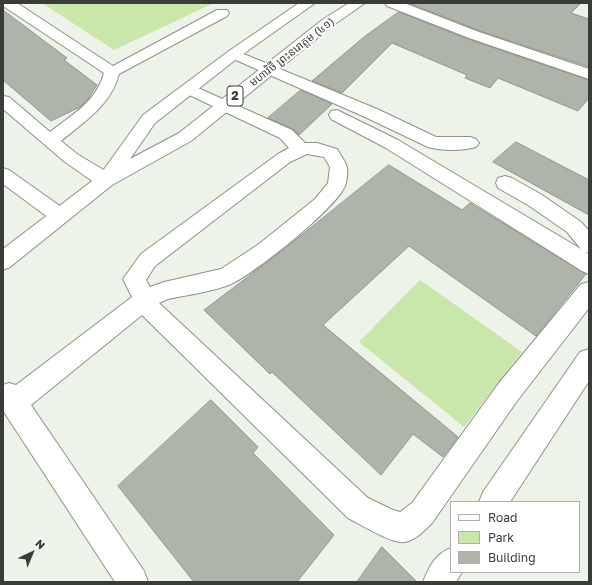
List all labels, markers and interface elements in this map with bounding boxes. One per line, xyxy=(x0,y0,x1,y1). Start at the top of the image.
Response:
street label: មហាវិថី ព្រះនរោត្តម (៤១) xyxy=(247,15,337,89)
road number: 2 xyxy=(227,86,243,106)
legend xyxy=(450,501,580,573)
text: Road xyxy=(488,510,517,525)
text: Park xyxy=(488,530,514,545)
north arrow xyxy=(12,533,52,573)
text: N xyxy=(33,536,48,552)
text: Building xyxy=(488,550,536,565)

